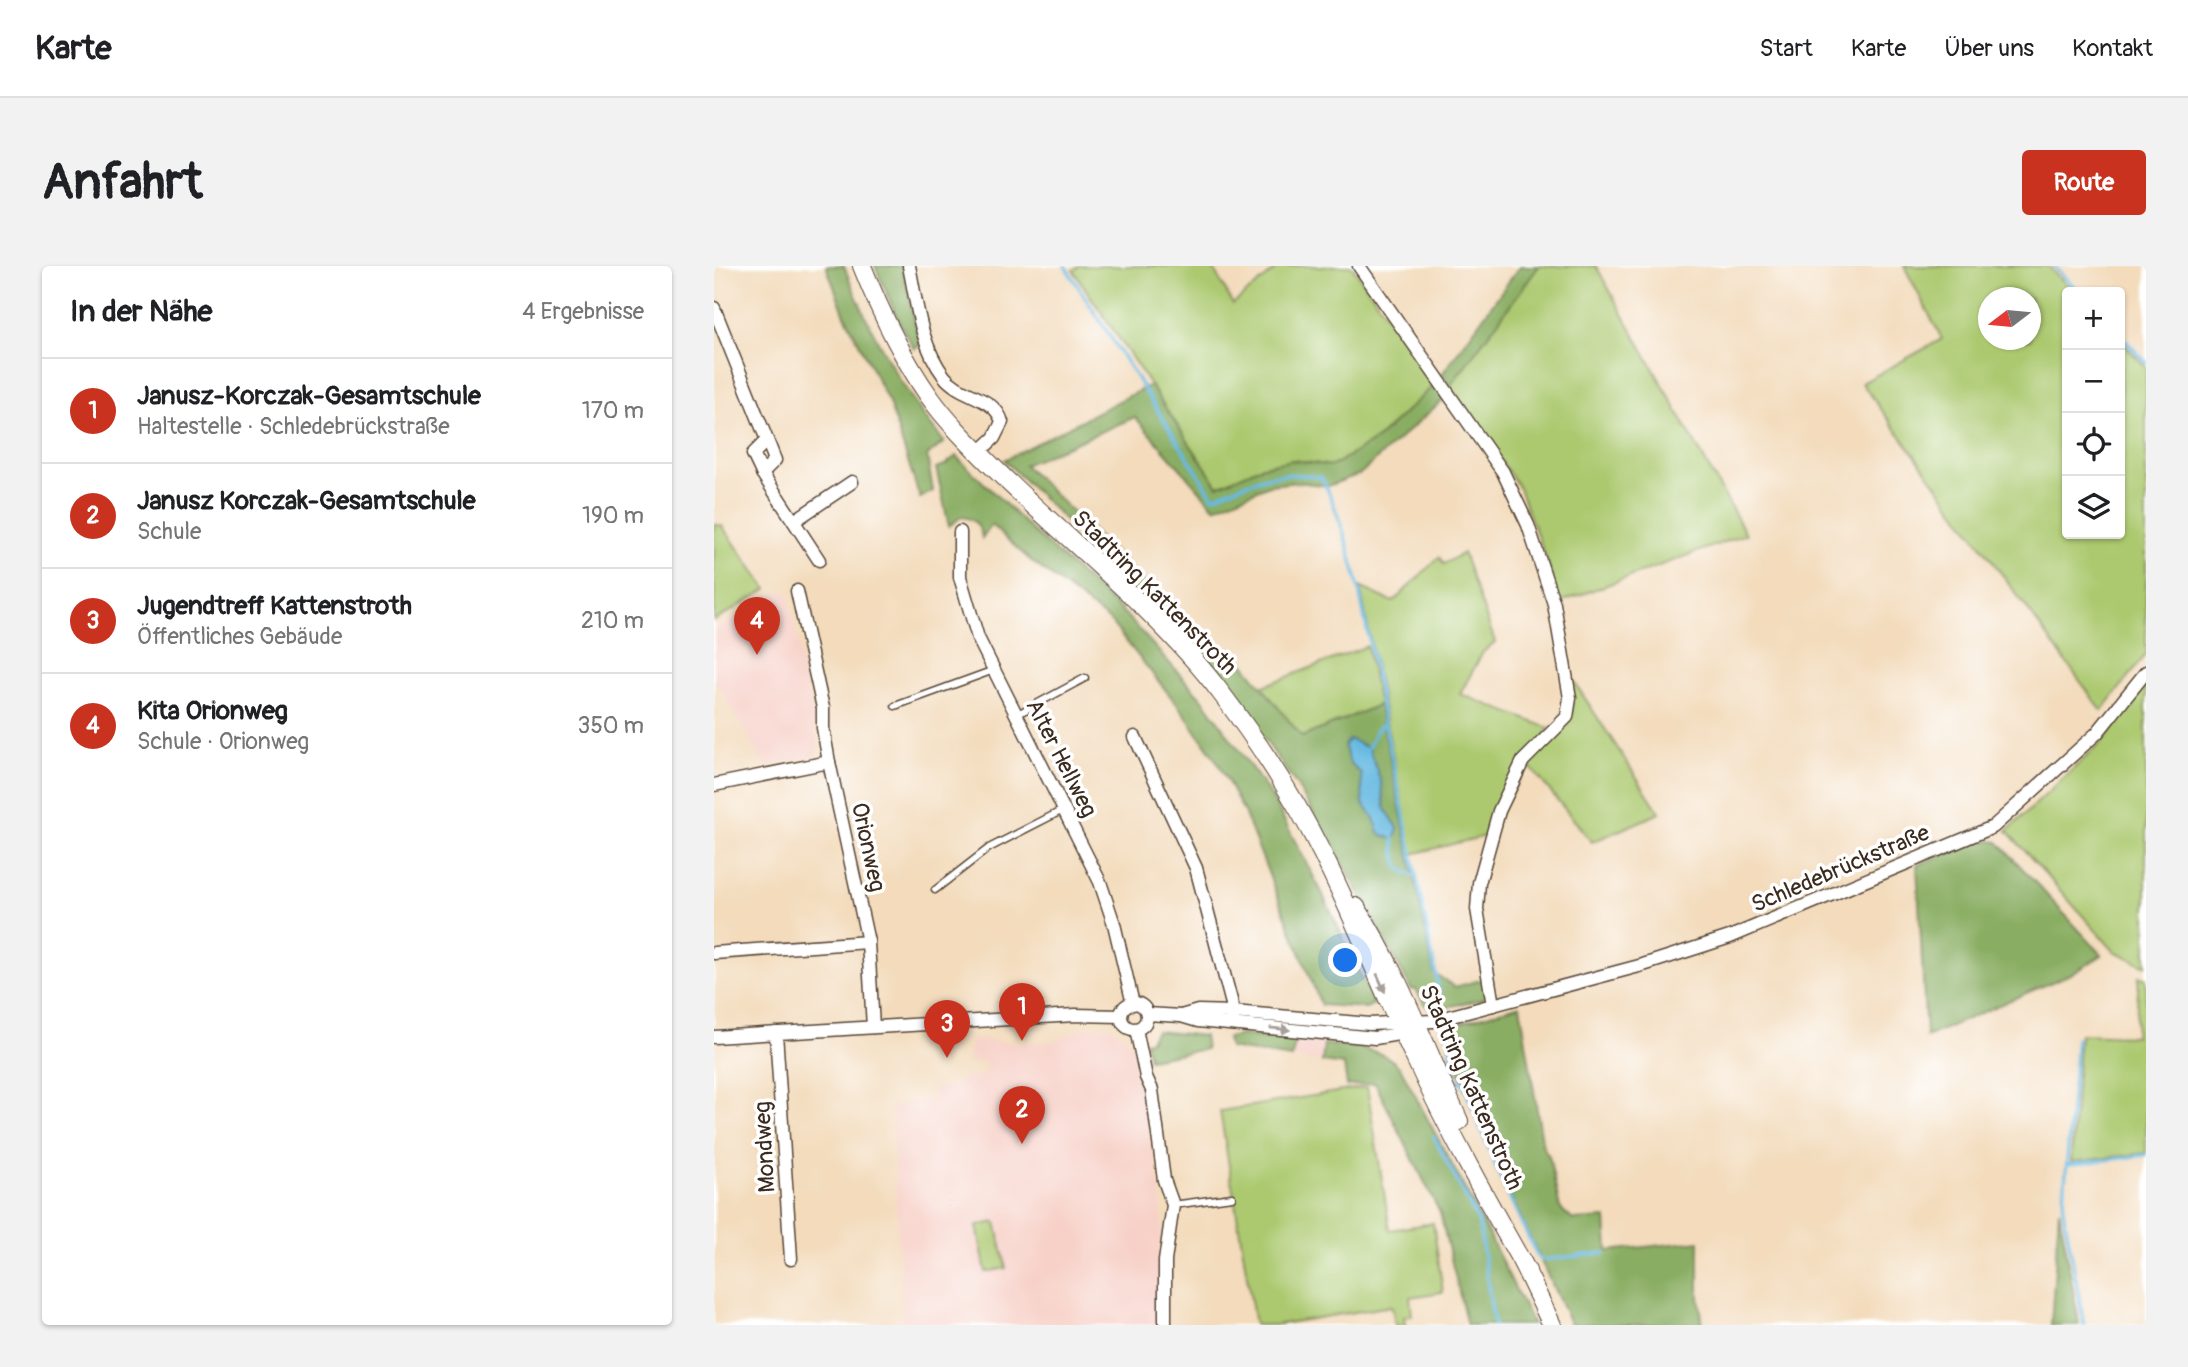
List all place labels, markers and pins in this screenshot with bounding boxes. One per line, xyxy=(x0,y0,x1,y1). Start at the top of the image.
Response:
pin: 4 xyxy=(734,597,780,655)
pin: 1 xyxy=(999,983,1045,1041)
pin: 3 xyxy=(924,1000,970,1058)
pin: 2 xyxy=(999,1086,1045,1144)

